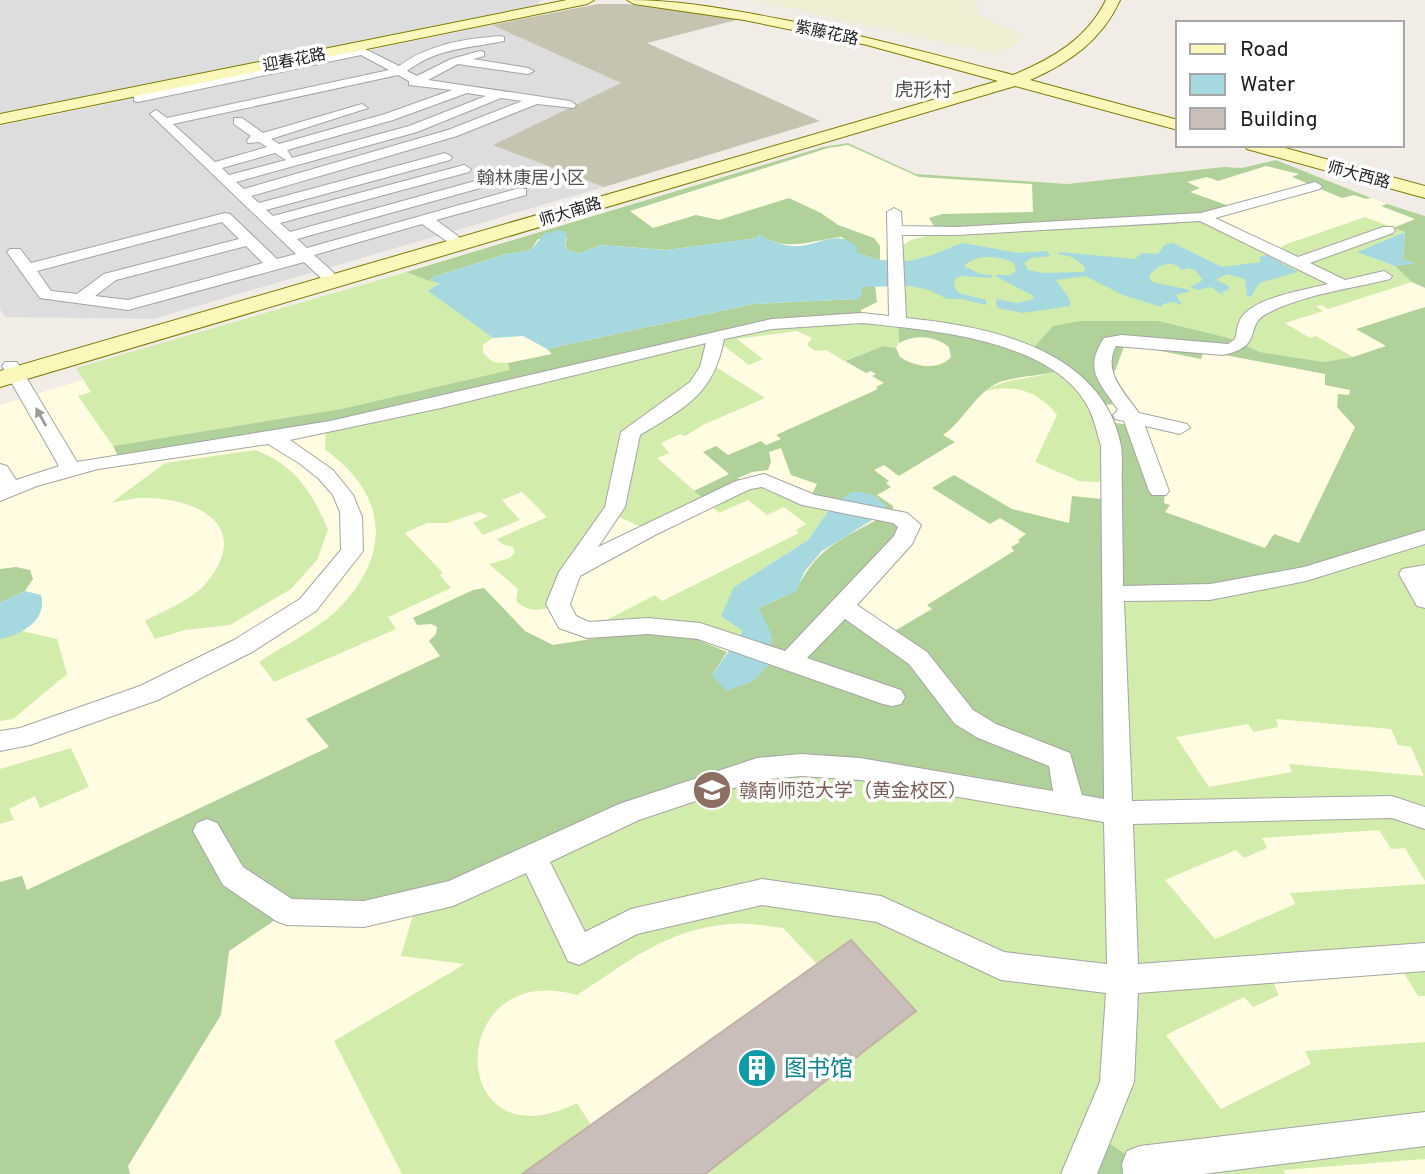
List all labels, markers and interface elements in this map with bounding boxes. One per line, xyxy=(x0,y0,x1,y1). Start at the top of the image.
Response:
street label: 紫藤花路 xyxy=(793,18,860,50)
legend xyxy=(1176,21,1404,147)
text: Road xyxy=(1240,37,1289,64)
street label: 迎春花路 xyxy=(261,45,328,77)
text: Water xyxy=(1240,72,1295,99)
district label: 虎形村 xyxy=(894,79,952,103)
text: Building xyxy=(1240,107,1318,134)
street label: 师大西路 xyxy=(1325,158,1392,194)
district label: 翰林康居小区 xyxy=(477,168,585,191)
street label: 师大南路 xyxy=(537,194,604,232)
one-way arrow xyxy=(35,408,47,427)
school or university icon: 赣南师范大学（黄金校区） xyxy=(691,769,733,811)
place label: 赣南师范大学（黄金校区） xyxy=(739,780,967,804)
building icon: 图书馆 xyxy=(736,1047,778,1089)
place label: 图书馆 xyxy=(784,1056,853,1085)

